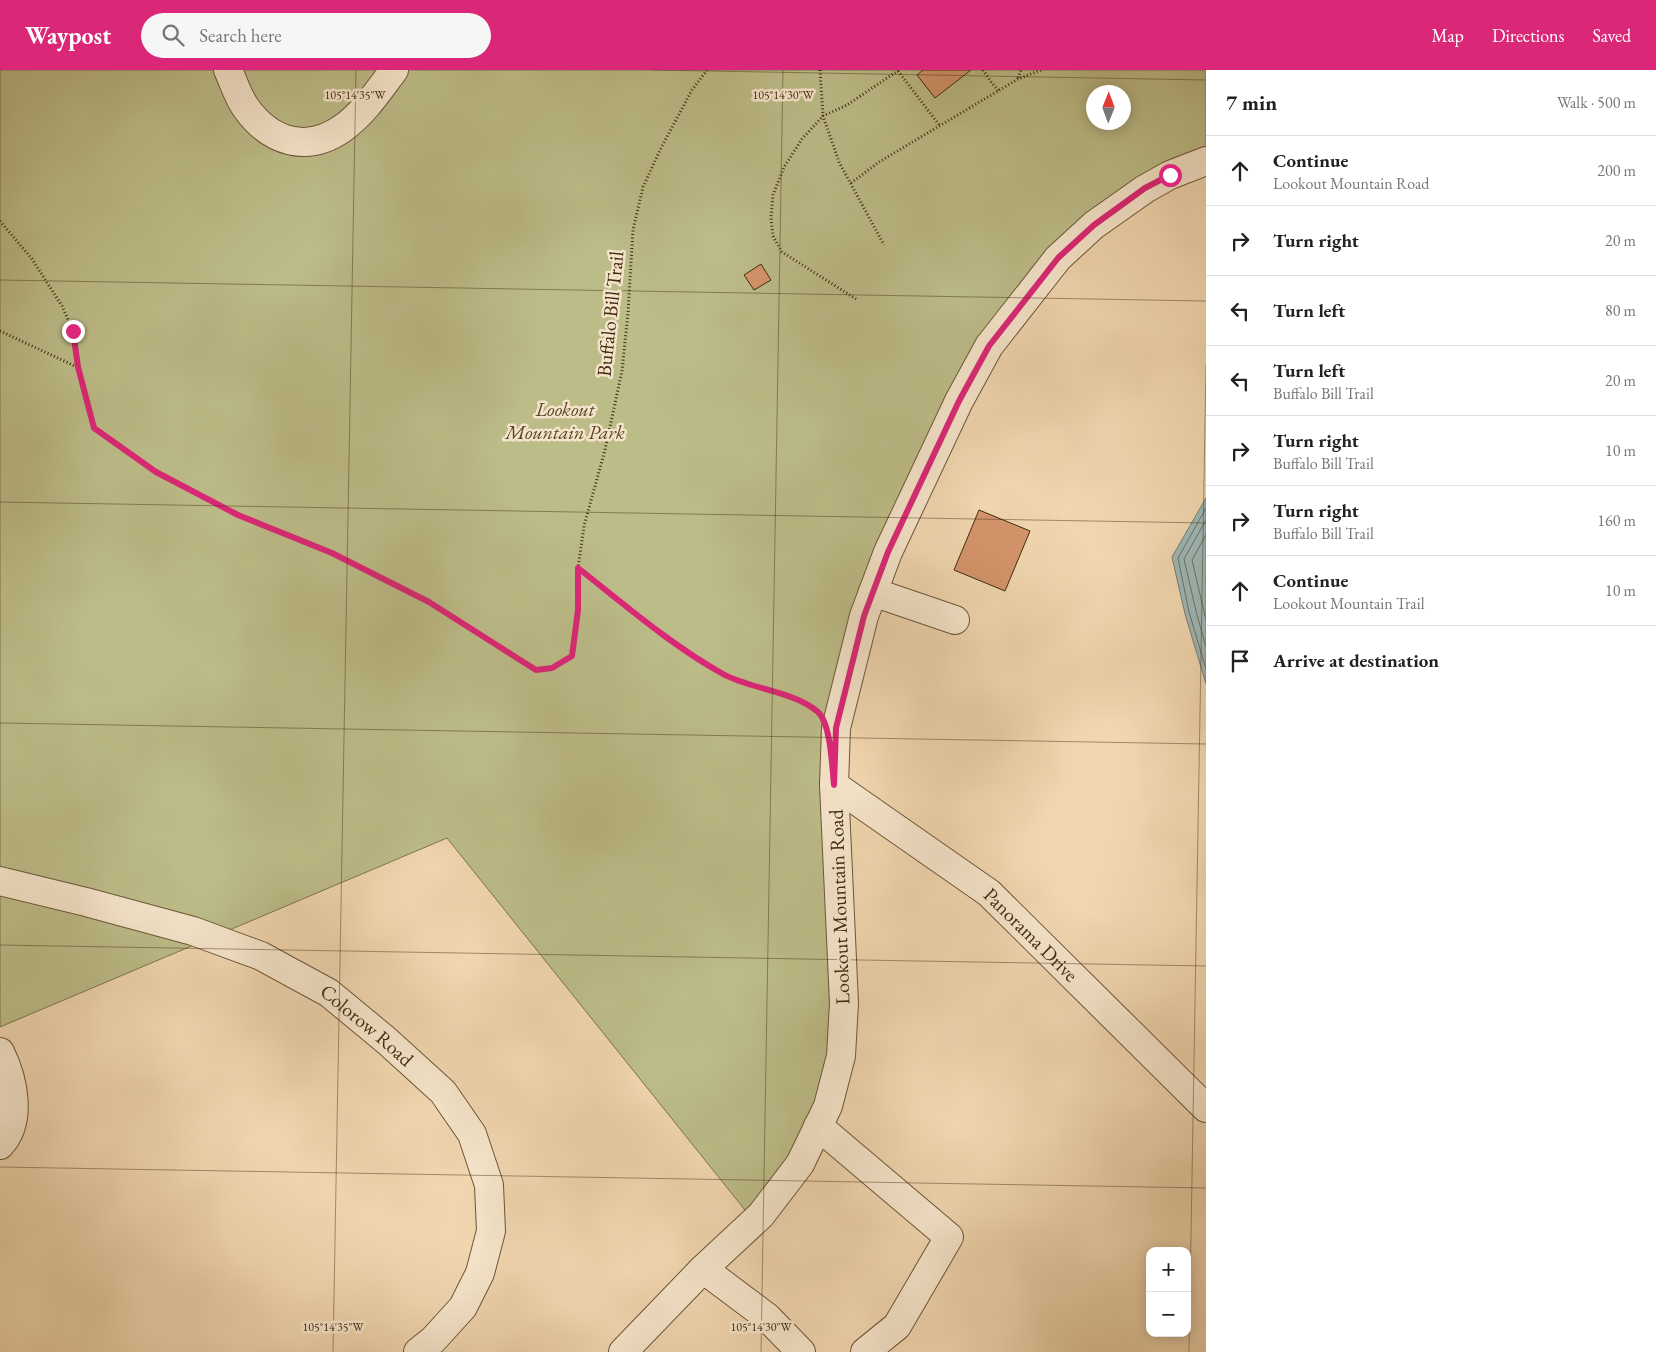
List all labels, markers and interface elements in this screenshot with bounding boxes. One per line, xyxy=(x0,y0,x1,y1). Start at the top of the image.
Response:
search box xyxy=(141,13,491,58)
text: Waypost xyxy=(25,20,111,51)
icon: search xyxy=(159,21,187,49)
text: Search here xyxy=(199,23,282,48)
text: Map xyxy=(1432,24,1464,47)
text: Directions xyxy=(1492,24,1564,47)
text: Saved xyxy=(1592,24,1631,47)
north arrow xyxy=(1086,85,1131,130)
text: 105°14'35"W xyxy=(324,87,387,103)
text: 105°14'30"W xyxy=(752,87,815,103)
text: 7 min xyxy=(1226,89,1277,116)
text: Walk · 500 m xyxy=(1557,92,1636,113)
text: Continue xyxy=(1273,148,1348,173)
icon: ahead xyxy=(1226,157,1254,185)
text: 200 m xyxy=(1597,160,1636,181)
route start xyxy=(1159,164,1182,187)
text: Lookout Mountain Road xyxy=(1273,173,1429,194)
icon: right xyxy=(1226,227,1254,255)
text: Turn right xyxy=(1273,228,1359,253)
text: 20 m xyxy=(1605,230,1636,251)
street label: Buffalo Bill Trail xyxy=(590,250,630,378)
icon: left xyxy=(1226,297,1254,325)
text: Turn left xyxy=(1273,298,1345,323)
text: 80 m xyxy=(1605,300,1636,321)
route end xyxy=(62,320,85,343)
text: Turn left xyxy=(1273,358,1345,383)
icon: left xyxy=(1226,367,1254,395)
text: 20 m xyxy=(1605,370,1636,391)
text: Buffalo Bill Trail xyxy=(1273,383,1374,404)
park label: Lookout Mountain Park xyxy=(504,396,625,445)
text: Turn right xyxy=(1273,428,1359,453)
icon: right xyxy=(1226,437,1254,465)
text: 10 m xyxy=(1605,440,1636,461)
text: Buffalo Bill Trail xyxy=(1273,453,1374,474)
text: Turn right xyxy=(1273,498,1359,523)
icon: right xyxy=(1226,507,1254,535)
text: 160 m xyxy=(1597,510,1636,531)
text: Buffalo Bill Trail xyxy=(1273,523,1374,544)
text: Continue xyxy=(1273,568,1348,593)
icon: ahead xyxy=(1226,577,1254,605)
text: 10 m xyxy=(1605,580,1636,601)
text: Lookout Mountain Trail xyxy=(1273,593,1425,614)
icon: arrive xyxy=(1226,647,1254,675)
text: Arrive at destination xyxy=(1273,648,1439,673)
street label: Lookout Mountain Road xyxy=(823,808,855,1005)
street label: Panorama Drive xyxy=(978,882,1084,987)
street label: Colorow Road xyxy=(316,978,420,1073)
map controls xyxy=(1146,1247,1191,1337)
button: + xyxy=(1146,1247,1191,1292)
button: − xyxy=(1146,1292,1191,1337)
text: 105°14'35"W xyxy=(302,1319,365,1335)
text: 105°14'30"W xyxy=(730,1319,793,1335)

